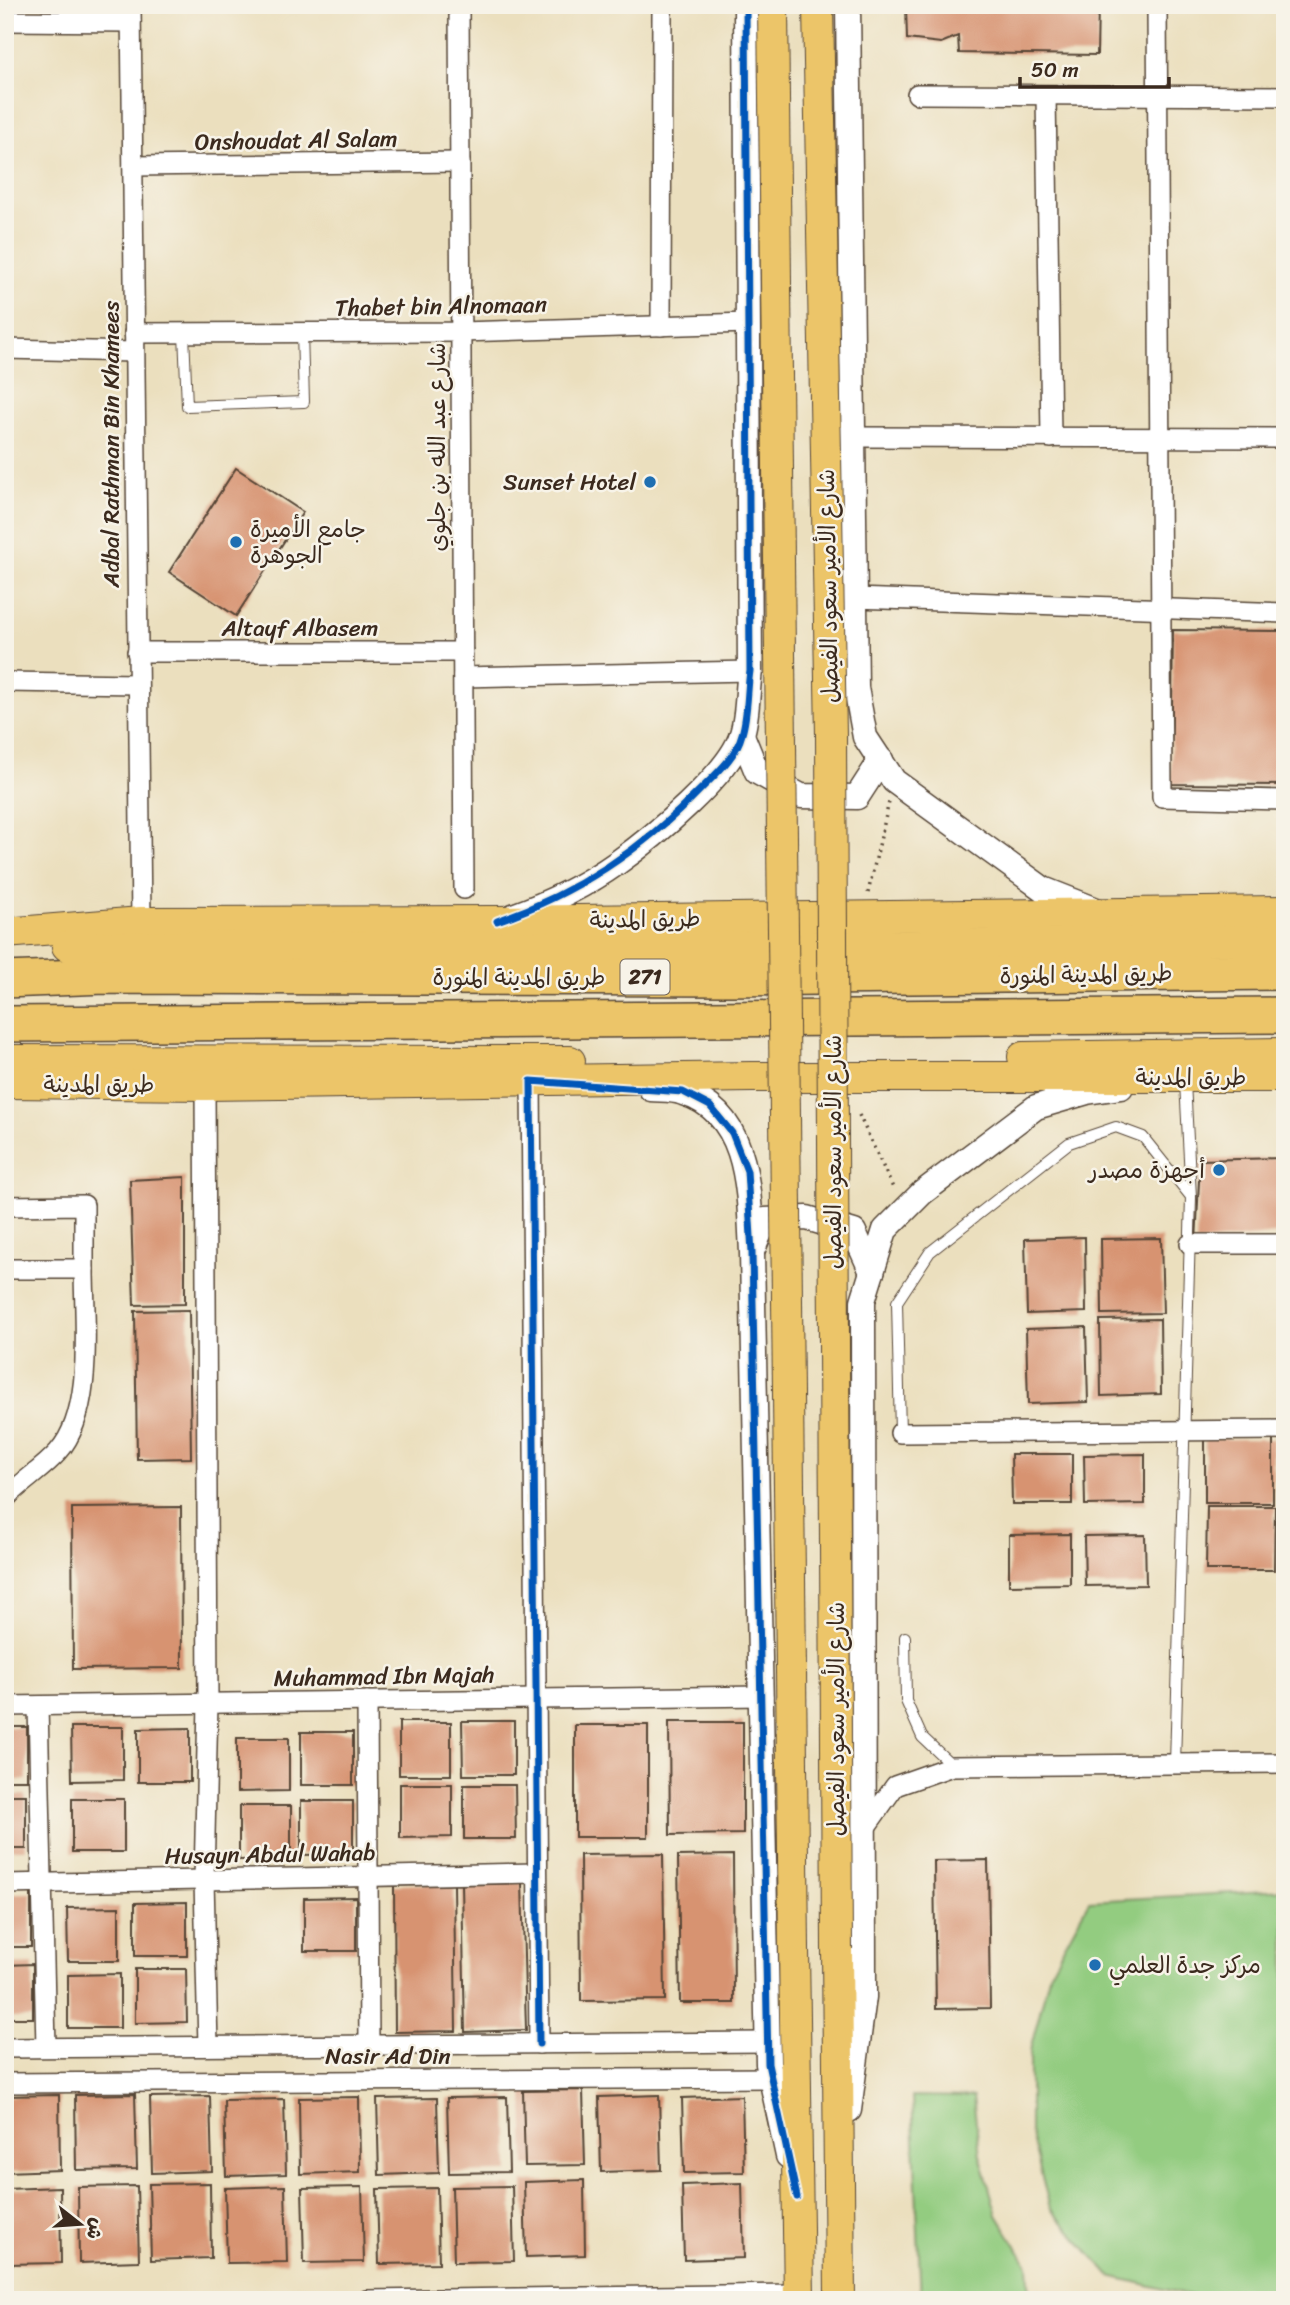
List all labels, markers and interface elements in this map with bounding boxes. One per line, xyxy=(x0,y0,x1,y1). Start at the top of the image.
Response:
scale bar xyxy=(1020,46,1169,90)
text: 50 m xyxy=(1031,51,1079,89)
street label: Onshoudat Al Salam xyxy=(194,118,398,163)
street label: Thabet bin Alnomaan xyxy=(335,284,548,329)
street label: Adbal Rathman Bin Khamees xyxy=(91,300,132,588)
street label: شارع عبد الله بن جلوي xyxy=(417,343,458,551)
place label: Sunset Hotel xyxy=(503,462,636,503)
street label: شارع الأمير سعود الفيصل xyxy=(806,468,851,704)
marker: Sunset Hotel xyxy=(642,474,658,490)
place label: جامع الأميرة الجوهرة xyxy=(250,509,366,576)
marker: جامع الأميرة الجوهرة xyxy=(228,534,244,550)
street label: Altayf Albasem xyxy=(221,608,378,649)
street label: طريق المدينة xyxy=(589,898,701,941)
street label: طريق المدينة المنورة xyxy=(999,952,1173,997)
street label: طريق المدينة المنورة xyxy=(433,957,605,998)
road number: 271 xyxy=(620,960,670,995)
street label: شارع الأمير سعود الفيصل xyxy=(813,1035,854,1269)
street label: طريق المدينة xyxy=(1136,1057,1246,1098)
street label: طريق المدينة xyxy=(44,1064,154,1105)
place label: أجهزة مصدر xyxy=(1087,1150,1205,1191)
marker: أجهزة مصدر xyxy=(1211,1162,1227,1178)
street label: شارع الأمير سعود الفيصل xyxy=(816,1602,857,1836)
street label: Muhammad Ibn Majah xyxy=(273,1654,495,1699)
street label: Husayn Abdul Wahab xyxy=(164,1832,376,1877)
place label: مركز جدة العلمي xyxy=(1109,1945,1261,1986)
marker: مركز جدة العلمي xyxy=(1087,1957,1103,1973)
street label: Nasir Ad Din xyxy=(325,2036,451,2077)
north arrow xyxy=(46,2190,116,2260)
text: ش xyxy=(77,2214,115,2244)

